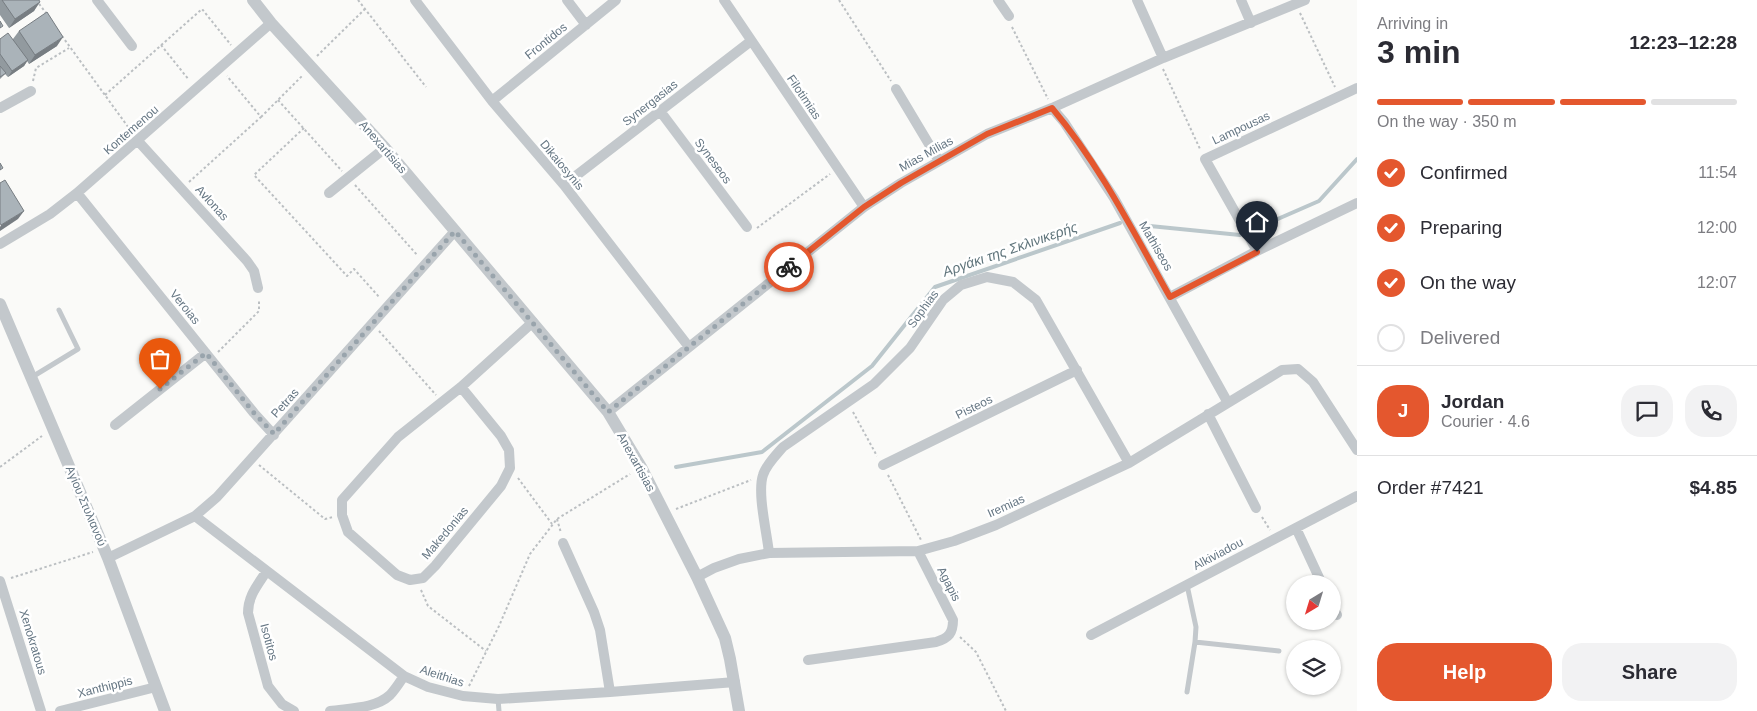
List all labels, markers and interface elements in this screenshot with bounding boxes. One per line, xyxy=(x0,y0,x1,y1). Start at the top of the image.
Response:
text: Arriving in xyxy=(1377,15,1448,32)
street label: Frontidos xyxy=(522,20,570,62)
text: 12:23–12:28 xyxy=(1629,32,1737,53)
text: 3 min xyxy=(1377,34,1461,70)
street label: Filotimias xyxy=(784,72,824,122)
street label: Synergasias xyxy=(620,77,680,129)
street label: Kontemenou xyxy=(101,102,161,158)
street label: Lampousas xyxy=(1210,109,1272,147)
text: On the way · 350 m xyxy=(1377,113,1517,130)
street label: Anexartisias xyxy=(356,118,410,176)
street label: Mias Milias xyxy=(897,133,955,175)
street label: Syneseos xyxy=(692,136,734,186)
street label: Dikaiosynis xyxy=(537,137,587,193)
icon: check xyxy=(1377,159,1405,187)
text: Confirmed xyxy=(1420,162,1508,183)
text: 11:54 xyxy=(1698,164,1737,181)
street label: Avlonas xyxy=(193,183,231,223)
pin xyxy=(1236,201,1278,252)
icon: home xyxy=(1243,208,1271,236)
icon: check xyxy=(1377,214,1405,242)
text: Preparing xyxy=(1420,217,1502,238)
water label: Αργάκι της Σκλινικερής xyxy=(940,218,1080,280)
street label: Mathiseos xyxy=(1136,219,1176,273)
text: 12:00 xyxy=(1697,219,1737,236)
courier xyxy=(764,242,814,292)
icon: bike xyxy=(775,253,803,281)
icon: check xyxy=(1377,269,1405,297)
text: On the way xyxy=(1420,272,1516,293)
text: 12:07 xyxy=(1697,274,1737,291)
street label: Veroias xyxy=(167,287,203,327)
street label: Sophias xyxy=(905,287,941,331)
text: Delivered xyxy=(1420,327,1500,348)
pin xyxy=(139,338,181,389)
icon: bag xyxy=(146,345,174,373)
street label: Petras xyxy=(268,385,302,421)
button: chat xyxy=(1621,385,1673,437)
button: phone xyxy=(1685,385,1737,437)
text: Jordan xyxy=(1441,391,1504,412)
street label: Pisteos xyxy=(953,392,995,422)
text: J xyxy=(1398,400,1408,421)
text: Courier · 4.6 xyxy=(1441,413,1530,430)
street label: Anexartisias xyxy=(614,430,658,494)
street label: Αγίου Στυλιανού xyxy=(63,464,109,548)
text: Order #7421 xyxy=(1377,477,1484,498)
text: $4.85 xyxy=(1689,477,1737,498)
street label: Iremias xyxy=(985,492,1027,520)
street label: Makedonias xyxy=(419,504,471,562)
street label: Alkiviadou xyxy=(1191,535,1245,573)
street label: Agapis xyxy=(934,564,964,604)
north arrow xyxy=(1286,575,1341,630)
map controls xyxy=(1286,575,1341,695)
street label: Xenokratous xyxy=(16,608,50,676)
street label: Isotitos xyxy=(257,622,281,662)
button: layers xyxy=(1286,640,1341,695)
button: Help xyxy=(1377,643,1552,701)
button: Share xyxy=(1562,643,1737,701)
street label: Aleithias xyxy=(418,662,466,690)
street label: Xanthippis xyxy=(76,673,134,701)

